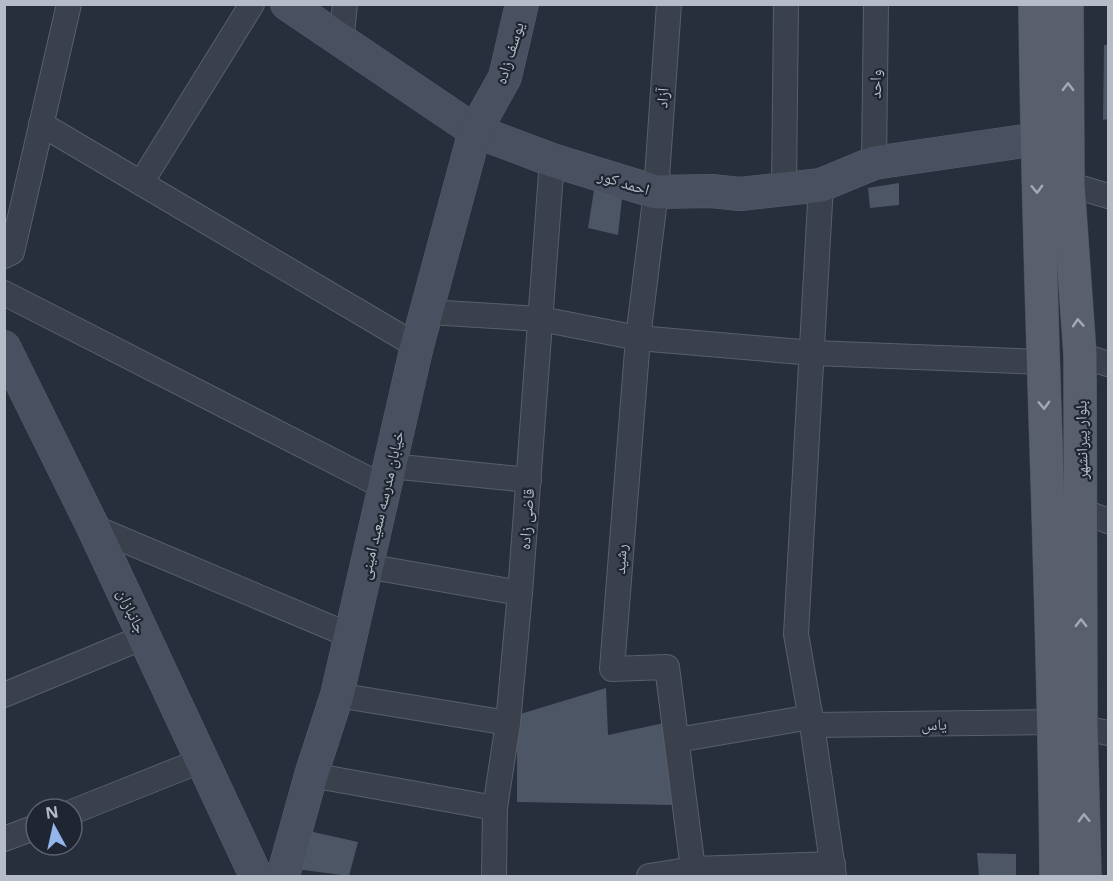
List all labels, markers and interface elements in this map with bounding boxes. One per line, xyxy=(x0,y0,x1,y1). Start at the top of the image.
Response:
street label: یوسف زاده xyxy=(489,19,529,87)
street label: واحد xyxy=(864,69,886,99)
one-way arrow xyxy=(1062,82,1074,91)
street label: آزاد xyxy=(650,86,674,109)
street label: احمد کور xyxy=(595,163,652,200)
one-way arrow xyxy=(1031,184,1044,193)
one-way arrow xyxy=(1072,319,1085,328)
one-way arrow xyxy=(1038,400,1050,409)
street label: بلوار پیرانشهر xyxy=(1069,400,1093,481)
street label: خیابان مدرسه سعید امینی xyxy=(353,428,409,582)
street label: قاضی زاده xyxy=(513,487,539,551)
street label: رشید xyxy=(608,543,632,575)
street label: جانبازان xyxy=(112,585,152,637)
one-way arrow xyxy=(1075,619,1088,628)
street label: یاس xyxy=(921,713,947,735)
north arrow xyxy=(24,797,84,857)
text: N xyxy=(44,800,60,824)
one-way arrow xyxy=(1077,814,1090,823)

